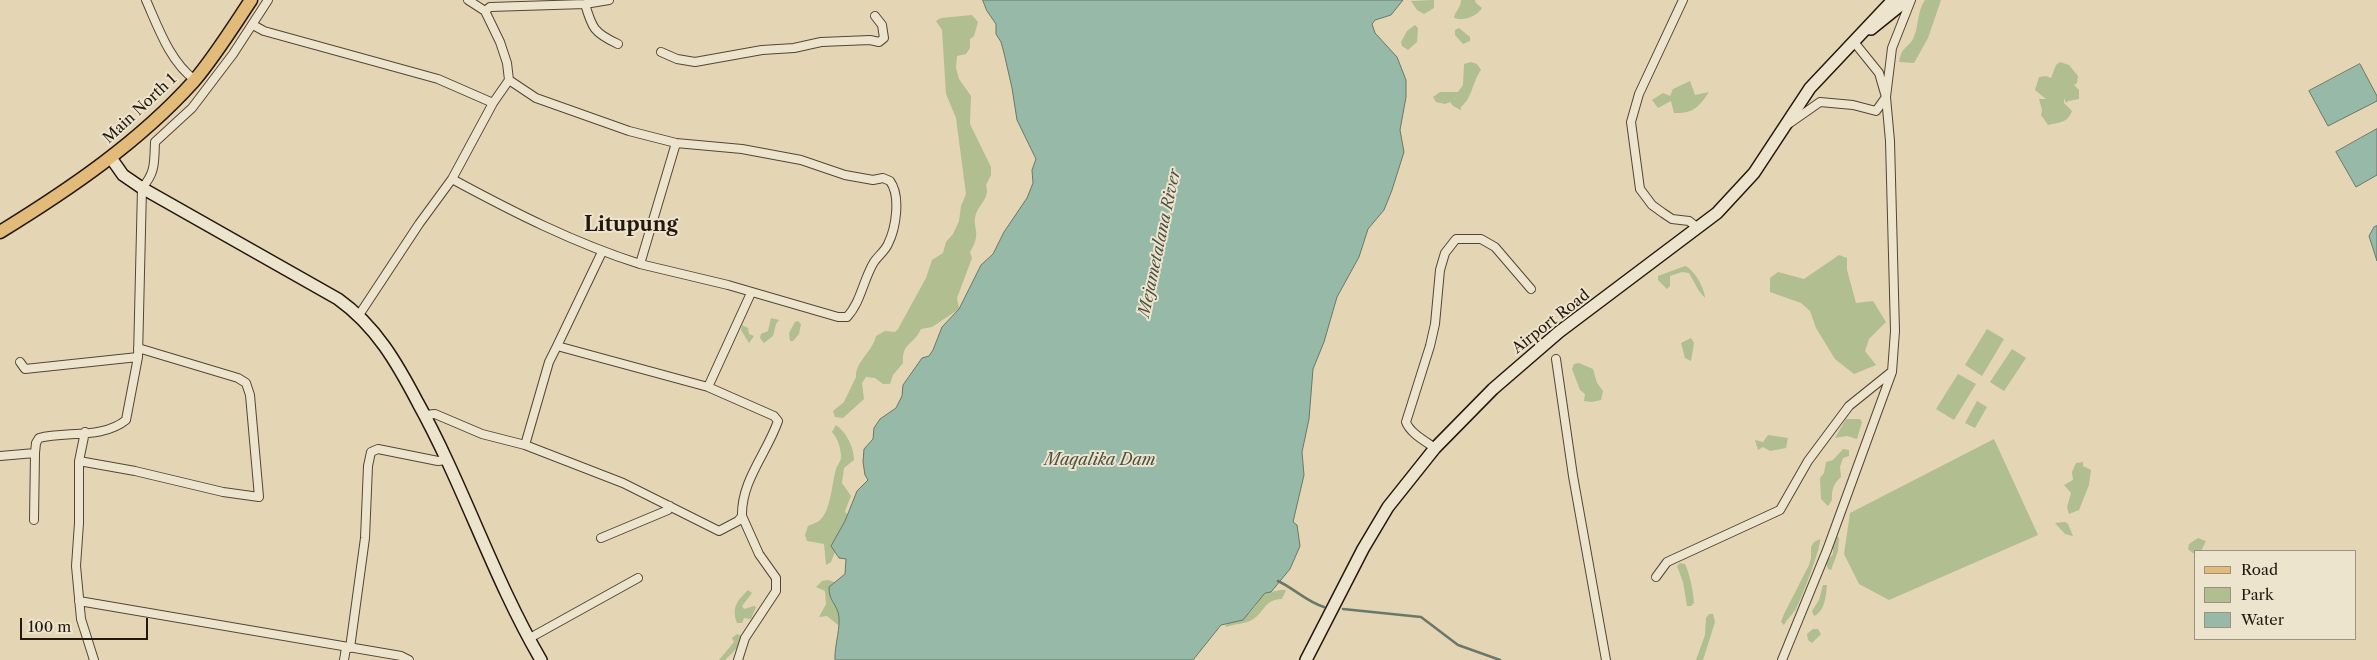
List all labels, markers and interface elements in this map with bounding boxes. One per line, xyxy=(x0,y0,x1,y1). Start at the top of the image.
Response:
street label: Main North 1 xyxy=(100,71,180,147)
water label: Mejametalana River xyxy=(1135,167,1185,319)
district label: Litupung xyxy=(584,213,678,237)
street label: Airport Road xyxy=(1509,286,1593,358)
water label: Maqalika Dam xyxy=(1045,450,1155,470)
legend xyxy=(2194,550,2357,640)
text: Road xyxy=(2241,560,2278,579)
text: Park xyxy=(2241,585,2274,604)
scale bar xyxy=(22,608,150,640)
text: Water xyxy=(2241,610,2284,629)
text: 100 m xyxy=(28,617,71,636)

